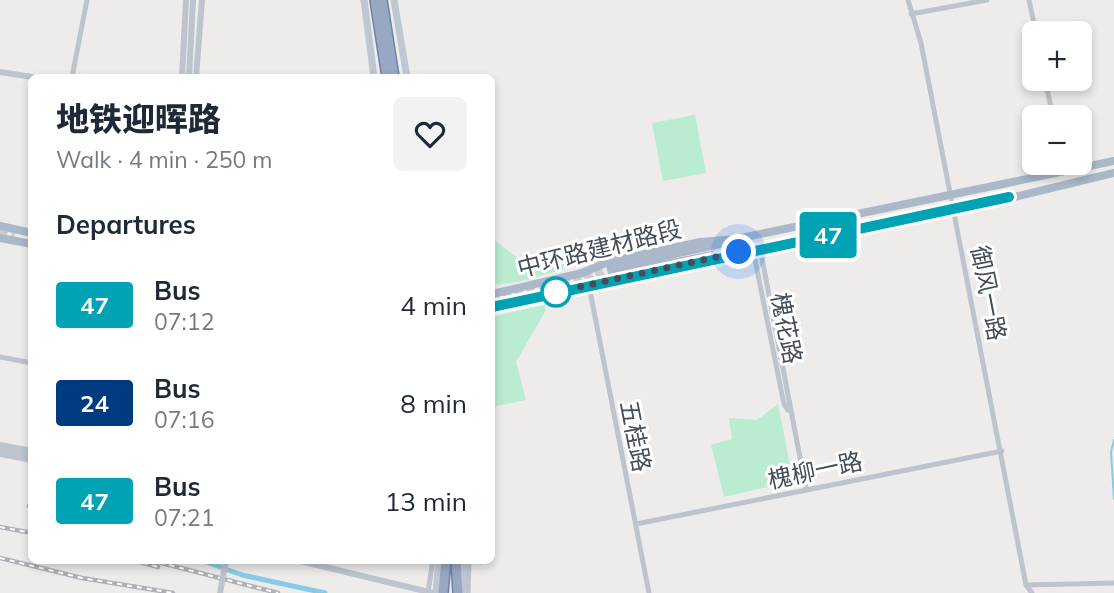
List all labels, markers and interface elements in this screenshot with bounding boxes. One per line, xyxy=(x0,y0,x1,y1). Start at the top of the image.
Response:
map controls xyxy=(1022,21,1092,175)
button: + xyxy=(1022,21,1092,91)
button: heart xyxy=(393,97,467,171)
text: 地铁迎晖路 xyxy=(56,98,221,139)
button: − xyxy=(1022,105,1092,175)
text: Walk · 4 min · 250 m xyxy=(56,145,273,174)
text: Departures xyxy=(56,208,196,241)
line badge: 47 xyxy=(796,212,860,258)
street label: 中环路建材路段 xyxy=(514,213,684,283)
text: 47 xyxy=(814,220,842,250)
your location xyxy=(721,234,756,269)
street label: 御风一路 xyxy=(965,243,1013,343)
text: Bus xyxy=(154,274,200,307)
unlabelled marker xyxy=(541,277,571,307)
text: 4 min xyxy=(400,289,467,322)
text: 47 xyxy=(80,290,109,320)
street label: 槐花路 xyxy=(765,290,809,366)
text: 07:12 xyxy=(154,307,214,336)
text: Bus xyxy=(154,372,200,405)
text: 8 min xyxy=(400,387,467,420)
text: 24 xyxy=(80,388,109,418)
street label: 五桂路 xyxy=(614,398,658,474)
text: 07:16 xyxy=(154,405,214,434)
street label: 槐柳一路 xyxy=(765,445,865,495)
text: Bus xyxy=(154,470,200,503)
text: 13 min xyxy=(385,485,467,518)
text: 47 xyxy=(80,486,109,516)
text: 07:21 xyxy=(154,503,214,532)

